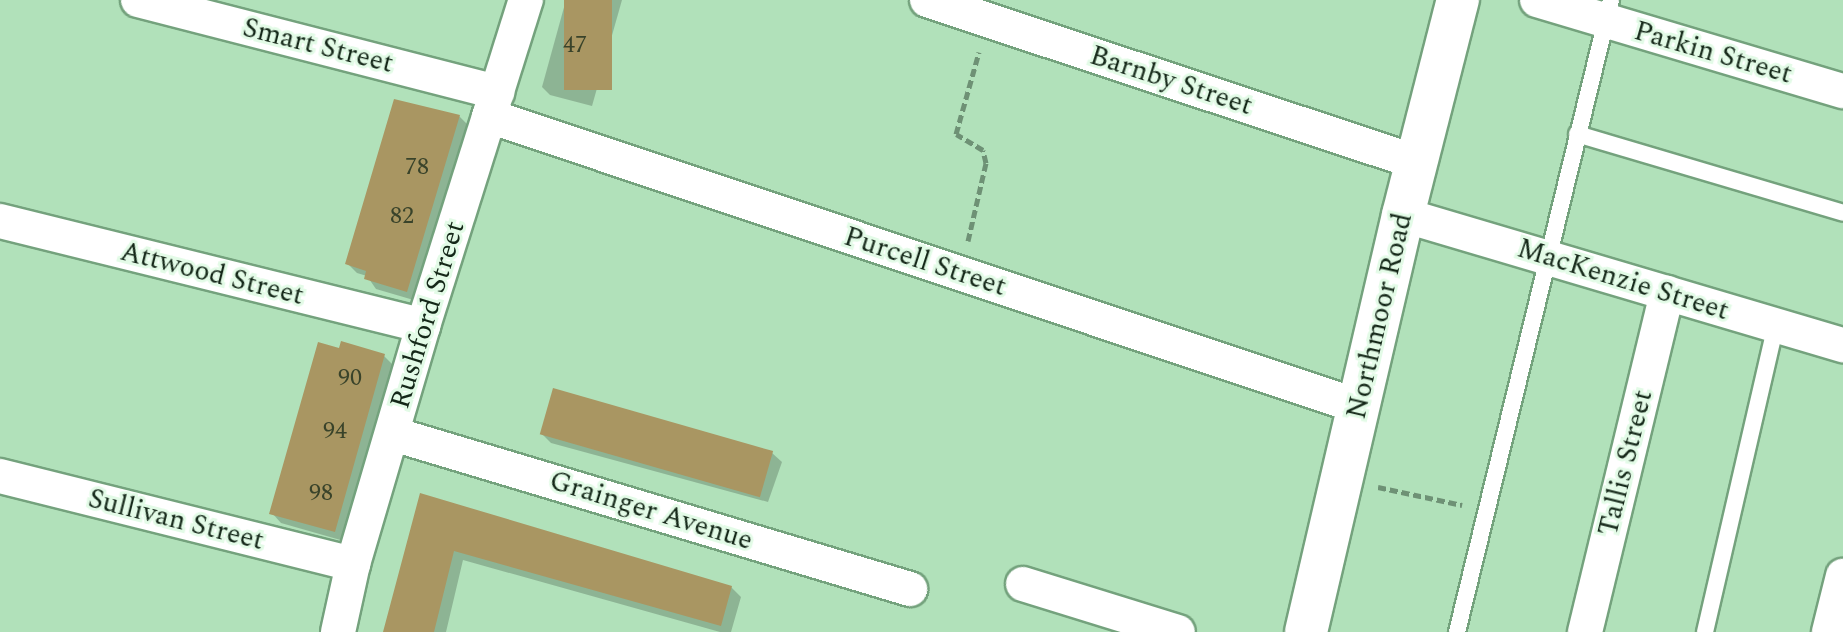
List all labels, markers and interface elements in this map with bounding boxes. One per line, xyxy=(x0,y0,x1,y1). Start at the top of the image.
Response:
street label: Smart Street xyxy=(239,11,397,81)
street label: Parkin Street xyxy=(1630,14,1796,92)
house number: 47 xyxy=(563,32,587,60)
street label: Barnby Street xyxy=(1086,39,1256,123)
house number: 78 xyxy=(405,154,429,182)
house number: 82 xyxy=(390,203,414,231)
street label: Northmoor Road xyxy=(1340,210,1420,422)
street label: Rushford Street xyxy=(384,217,472,413)
street label: Purcell Street xyxy=(840,220,1010,304)
street label: MacKenzie Street xyxy=(1513,232,1733,328)
street label: Attwood Street xyxy=(117,235,307,313)
house number: 90 xyxy=(338,365,362,393)
street label: Tallis Street xyxy=(1592,387,1660,539)
house number: 94 xyxy=(323,418,347,446)
street label: Grainger Avenue xyxy=(545,464,757,558)
house number: 98 xyxy=(309,480,333,508)
street label: Sullivan Street xyxy=(85,482,267,558)

